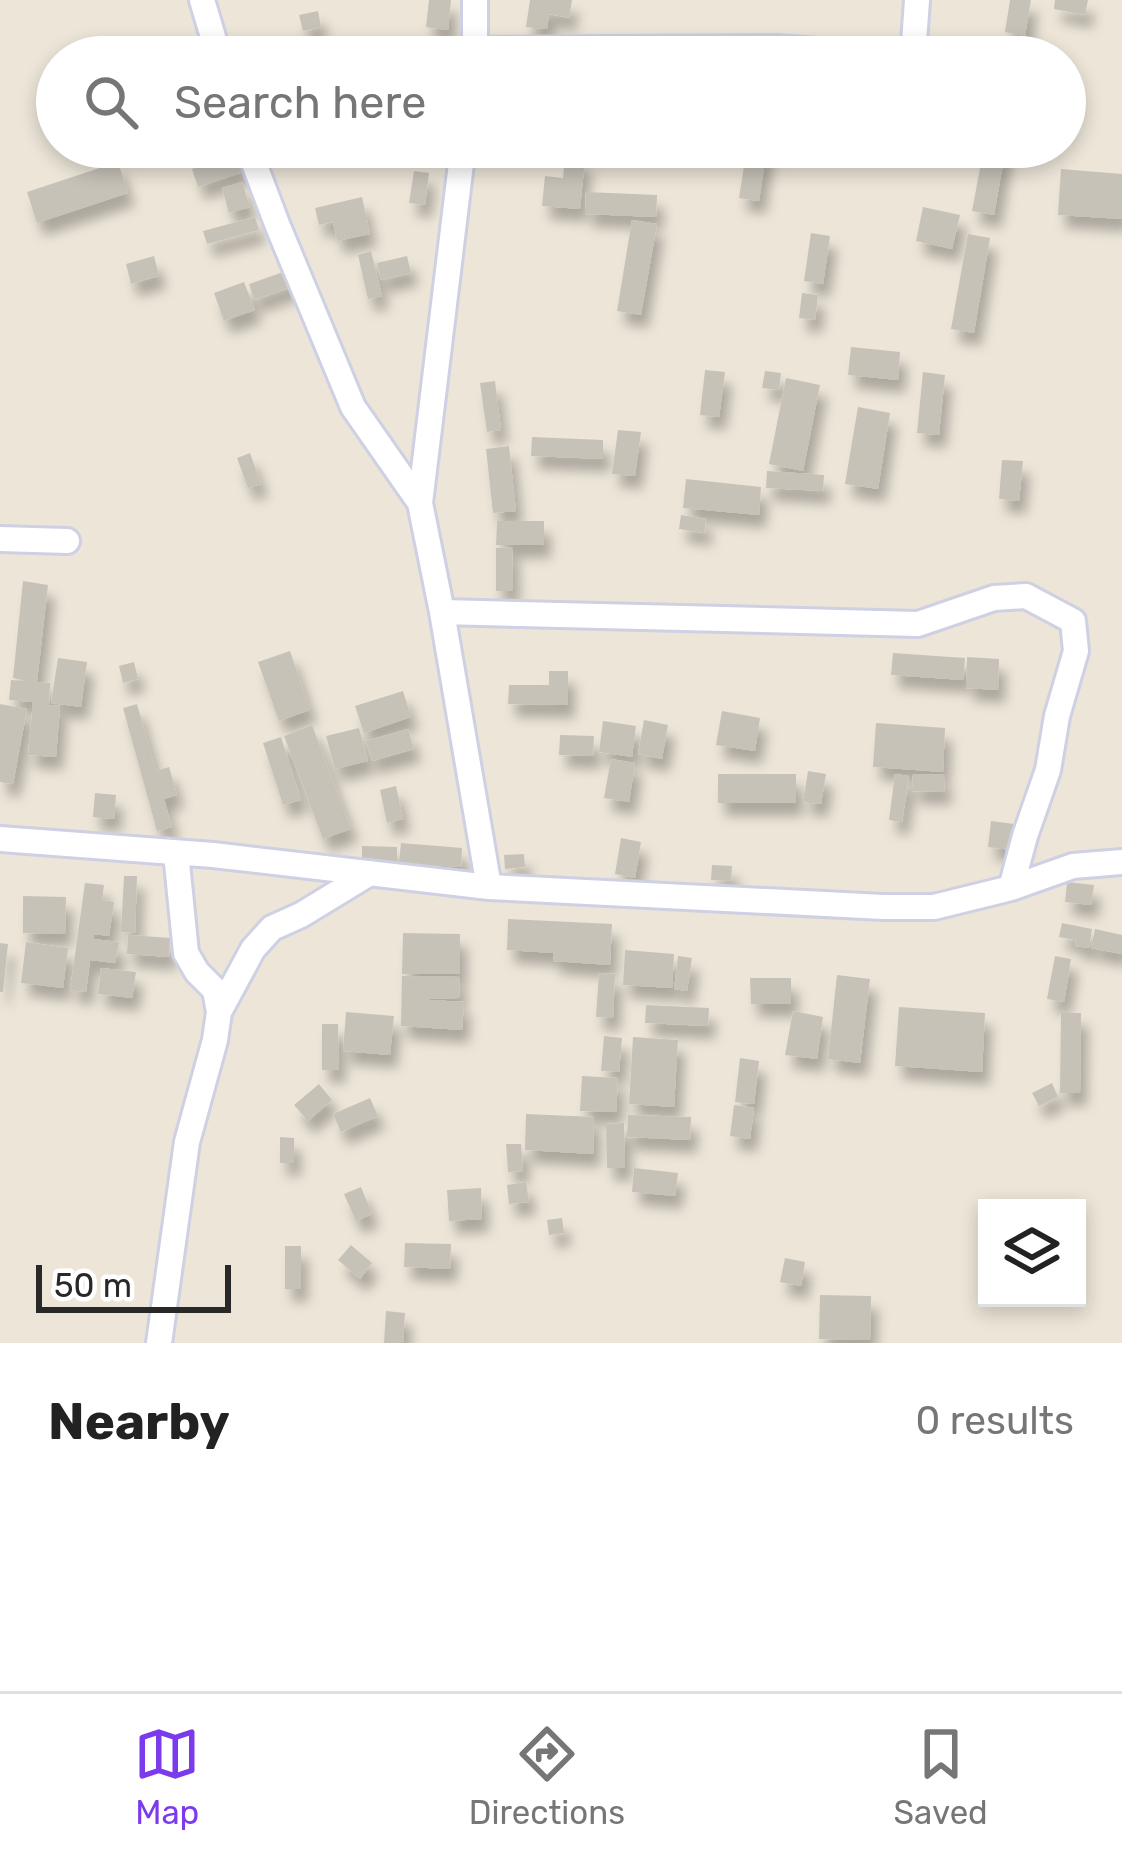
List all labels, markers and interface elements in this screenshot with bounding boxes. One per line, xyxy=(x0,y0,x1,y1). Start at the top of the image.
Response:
search box xyxy=(36,36,1086,168)
icon: search xyxy=(78,69,144,135)
text: Search here xyxy=(174,76,426,129)
map controls xyxy=(978,1199,1086,1307)
button: layers xyxy=(978,1199,1086,1307)
scale bar xyxy=(36,1259,231,1312)
text: 50 m xyxy=(54,1266,132,1305)
text: Nearby xyxy=(48,1391,230,1452)
text: 0 results xyxy=(915,1398,1074,1444)
tab: Map xyxy=(134,1721,200,1832)
tab: Directions xyxy=(469,1721,625,1832)
tab: Saved xyxy=(894,1721,988,1832)

